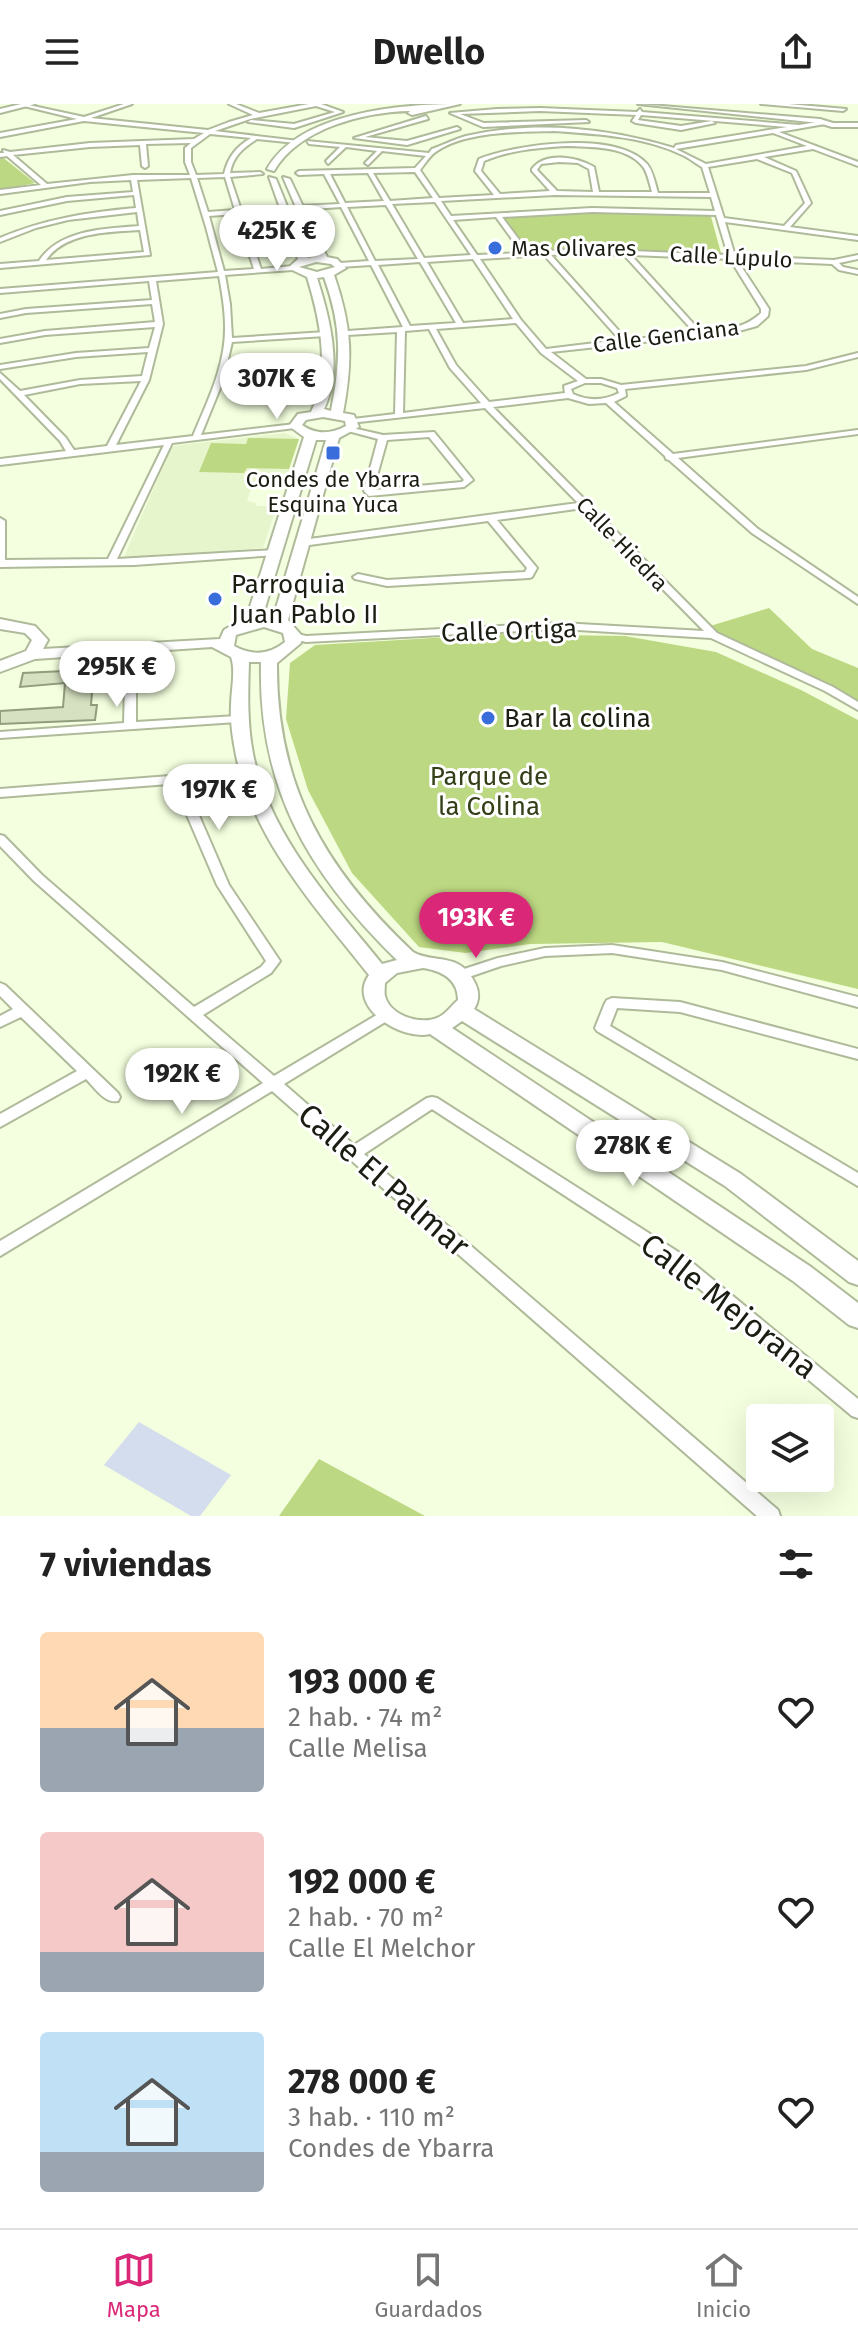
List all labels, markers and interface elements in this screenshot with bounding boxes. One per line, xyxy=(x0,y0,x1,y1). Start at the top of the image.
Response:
icon: menu xyxy=(40,30,84,74)
text: Dwello xyxy=(373,30,485,74)
icon: share xyxy=(774,30,818,74)
pin: 425K € xyxy=(212,205,342,273)
text: 425K € xyxy=(237,215,317,246)
place label: Mas Olivares xyxy=(511,235,636,262)
marker: Mas Olivares xyxy=(486,239,504,257)
street label: Calle Lúpulo xyxy=(669,240,793,274)
street label: Calle Genciana xyxy=(592,314,740,358)
pin: 307K € xyxy=(212,353,342,421)
text: 307K € xyxy=(238,363,316,394)
marker: Condes de Ybarra Esquina Yuca xyxy=(324,444,342,462)
place label: Condes de Ybarra Esquina Yuca xyxy=(246,466,420,518)
street label: Calle Hiedra xyxy=(570,491,674,597)
place label: Parroquia Juan Pablo II xyxy=(231,569,379,630)
marker: Parroquia Juan Pablo II xyxy=(206,590,224,608)
street label: Calle Ortiga xyxy=(440,613,578,649)
pin: 295K € xyxy=(52,641,182,709)
text: 295K € xyxy=(77,651,157,682)
place label: Bar la colina xyxy=(504,703,651,734)
marker: Bar la colina xyxy=(479,709,497,727)
park label: Parque de la Colina xyxy=(430,761,548,822)
pin: 197K € xyxy=(154,764,284,832)
text: 197K € xyxy=(181,774,257,805)
pin: 193K € xyxy=(411,892,541,960)
text: 193K € xyxy=(437,902,515,933)
pin: 192K € xyxy=(117,1048,247,1116)
text: 192K € xyxy=(143,1058,221,1089)
street label: Calle El Palmar xyxy=(291,1095,478,1265)
pin: 278K € xyxy=(568,1120,698,1188)
text: 278K € xyxy=(594,1130,672,1161)
street label: Calle Mejorana xyxy=(633,1225,825,1387)
map controls xyxy=(746,1404,834,1492)
button: layers xyxy=(746,1404,834,1492)
icon: filters xyxy=(774,1542,818,1586)
text: 7 viviendas xyxy=(40,1544,212,1585)
text: 193 000 € xyxy=(288,1661,436,1702)
icon: home xyxy=(104,1664,200,1760)
icon: heart xyxy=(774,1690,818,1734)
text: 2 hab. · 74 m² xyxy=(288,1702,442,1733)
text: Calle Melisa xyxy=(288,1733,428,1764)
text: 192 000 € xyxy=(288,1861,436,1902)
icon: home xyxy=(104,1864,200,1960)
icon: heart xyxy=(774,1890,818,1934)
text: 2 hab. · 70 m² xyxy=(288,1902,444,1933)
text: Calle El Melchor xyxy=(288,1933,475,1964)
text: 278 000 € xyxy=(288,2061,436,2102)
icon: home xyxy=(104,2064,200,2160)
icon: heart xyxy=(774,2090,818,2134)
text: 3 hab. · 110 m² xyxy=(288,2102,455,2133)
text: Condes de Ybarra xyxy=(288,2133,495,2164)
tab: Mapa xyxy=(107,2248,161,2323)
tab: Guardados xyxy=(374,2248,482,2323)
tab: Inicio xyxy=(696,2248,751,2323)

